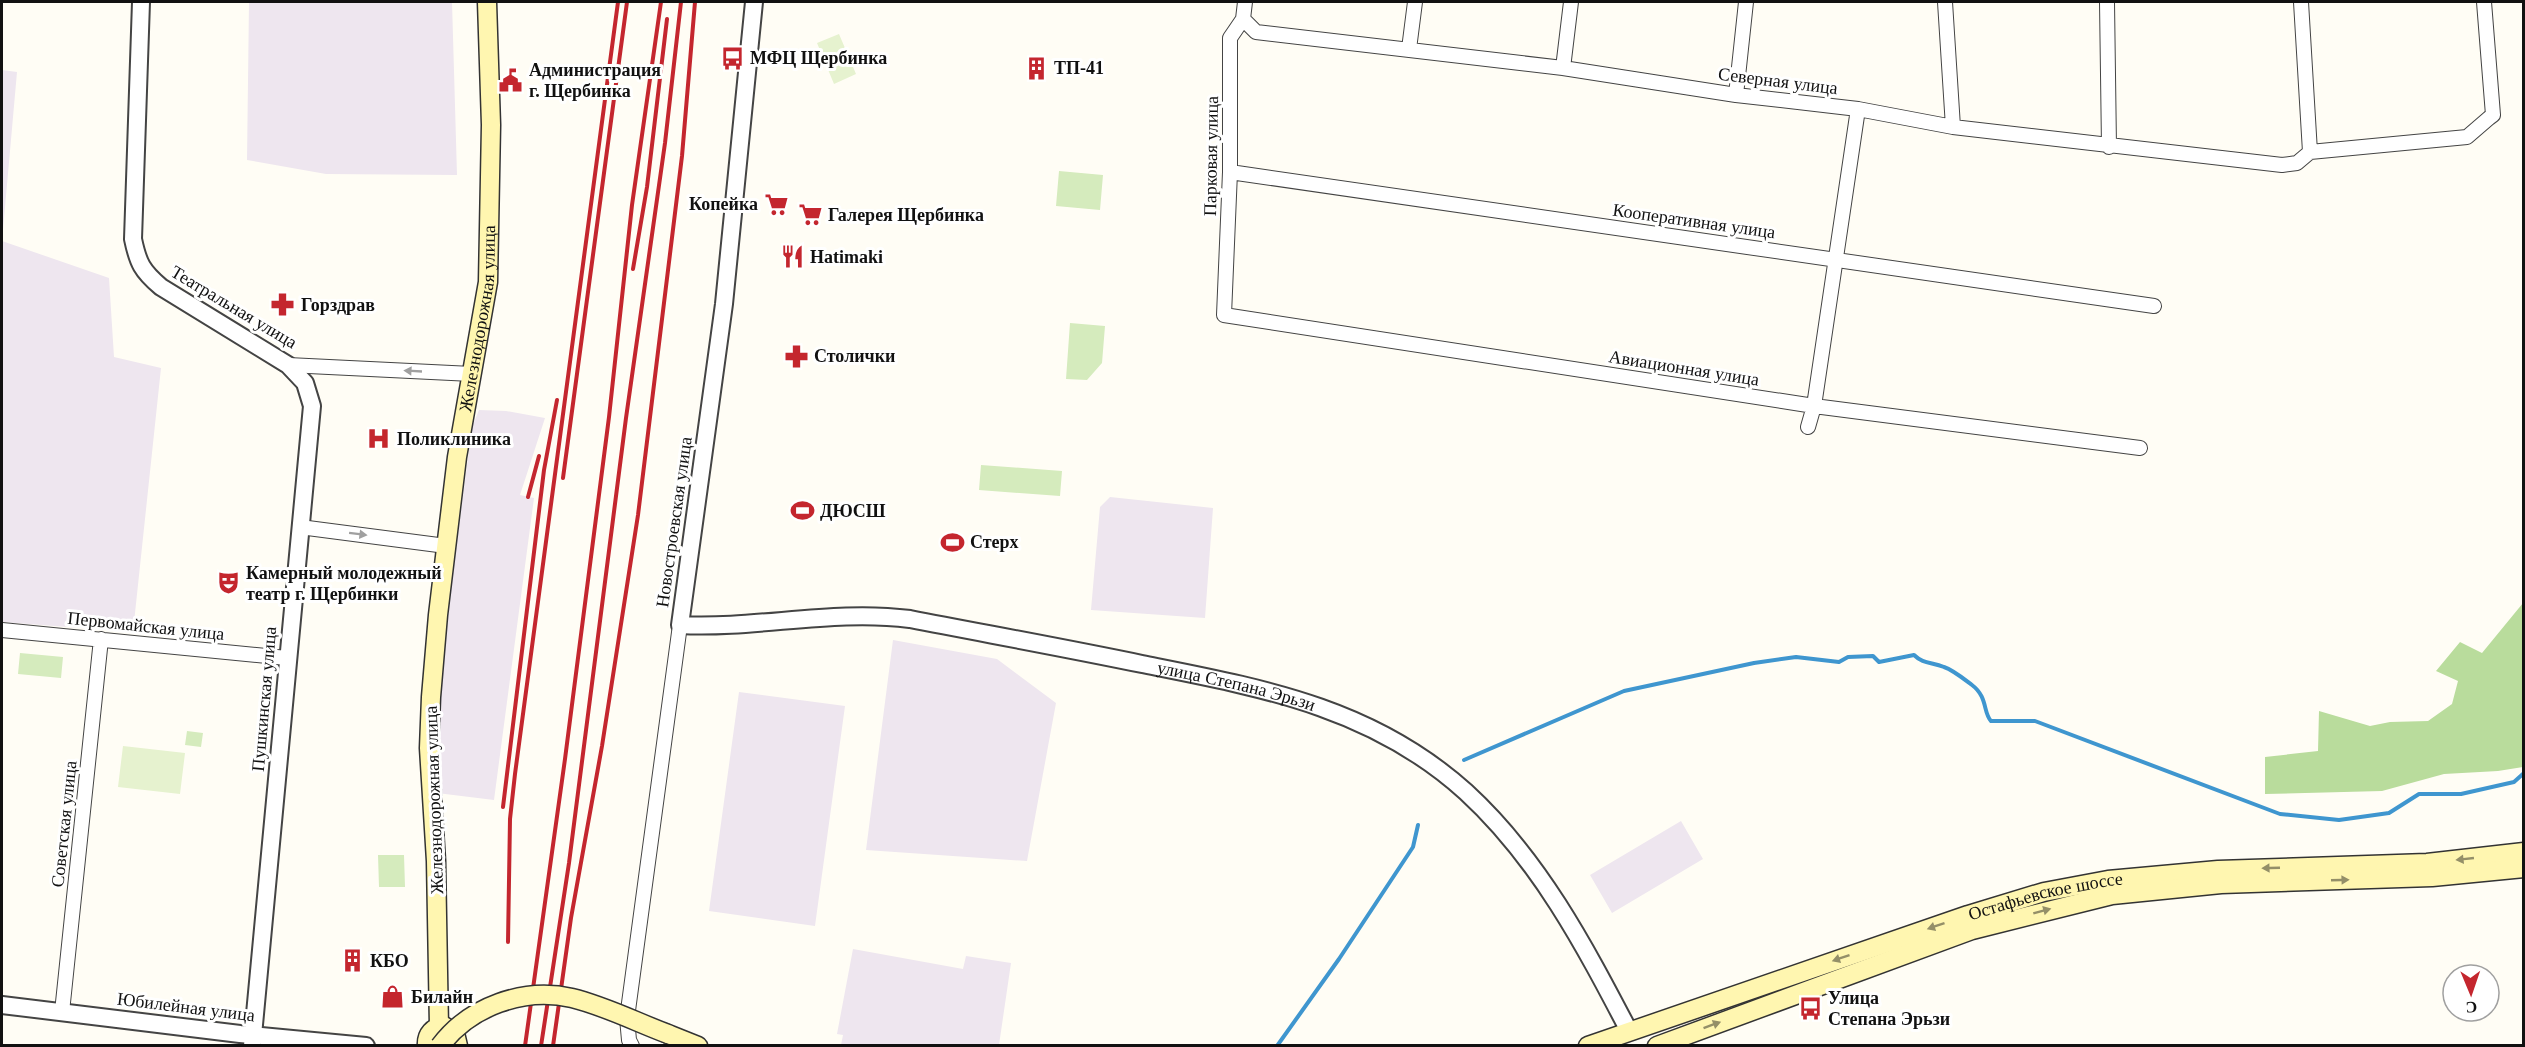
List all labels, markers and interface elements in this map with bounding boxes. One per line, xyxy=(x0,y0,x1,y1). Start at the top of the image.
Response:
bus stop icon: МФЦ Щербинка xyxy=(719,45,745,71)
place label: МФЦ Щербинка xyxy=(750,48,887,68)
building icon: ТП-41 xyxy=(1023,55,1049,81)
place label: ТП-41 xyxy=(1054,58,1104,78)
place label: Администрация г. Щербинка xyxy=(529,60,661,101)
street label: Северная улица xyxy=(1717,64,1839,98)
public building icon: Администрация г. Щербинка xyxy=(498,67,524,93)
street label: Парковая улица xyxy=(1200,96,1222,216)
supermarket icon: Копейка xyxy=(763,191,789,217)
place label: Копейка xyxy=(689,194,758,214)
street label: Кооперативная улица xyxy=(1611,200,1777,242)
supermarket icon: Галерея Щербинка xyxy=(797,202,823,228)
place label: Галерея Щербинка xyxy=(828,205,984,225)
street label: Железнодорожная улица xyxy=(455,225,499,414)
restaurant icon: Hatimaki xyxy=(779,244,805,270)
place label: Hatimaki xyxy=(810,247,883,267)
street label: Театральная улица xyxy=(167,262,301,352)
pharmacy icon: Горздрав xyxy=(270,292,296,318)
place label: Горздрав xyxy=(301,295,375,315)
pharmacy icon: Столички xyxy=(783,343,809,369)
place label: Столички xyxy=(814,346,896,366)
street label: Авиационная улица xyxy=(1607,346,1761,390)
one-way arrow xyxy=(404,366,423,375)
hospital icon: Поликлиника xyxy=(366,426,392,452)
place label: Поликлиника xyxy=(397,429,511,449)
street label: Новостроевская улица xyxy=(652,435,696,609)
sports icon: ДЮСШ xyxy=(789,498,815,524)
place label: ДЮСШ xyxy=(820,501,886,521)
sports icon: Стерх xyxy=(939,529,965,555)
one-way arrow xyxy=(349,530,368,539)
place label: Стерх xyxy=(970,532,1019,552)
place label: Камерный молодежный театр г. Щербинки xyxy=(246,563,442,604)
theatre icon: Камерный молодежный театр г. Щербинки xyxy=(215,570,241,596)
street label: Первомайская улица xyxy=(67,608,225,644)
street label: Пушкинская улица xyxy=(248,626,280,772)
street label: улица Степана Эрьзи xyxy=(1155,657,1318,715)
street label: Железнодорожная улица xyxy=(421,705,447,895)
street label: Советская улица xyxy=(47,760,81,888)
one-way arrow xyxy=(2456,854,2475,863)
one-way arrow xyxy=(2261,863,2280,873)
street label: Остафьевское шоссе xyxy=(1966,869,2124,924)
one-way arrow xyxy=(2330,876,2349,885)
one-way arrow xyxy=(2033,906,2051,916)
one-way arrow xyxy=(1927,922,1945,932)
building icon: КБО xyxy=(339,948,365,974)
place label: КБО xyxy=(370,951,409,971)
one-way arrow xyxy=(1832,954,1850,964)
north arrow xyxy=(2441,963,2501,1023)
shop icon: Билайн xyxy=(380,984,406,1010)
place label: Билайн xyxy=(411,987,473,1007)
place label: Улица Степана Эрьзи xyxy=(1828,988,1950,1029)
street label: Юбилейная улица xyxy=(116,989,256,1025)
bus stop icon: Улица Степана Эрьзи xyxy=(1797,995,1823,1021)
text: С xyxy=(2465,999,2478,1016)
one-way arrow xyxy=(1704,1020,1722,1030)

